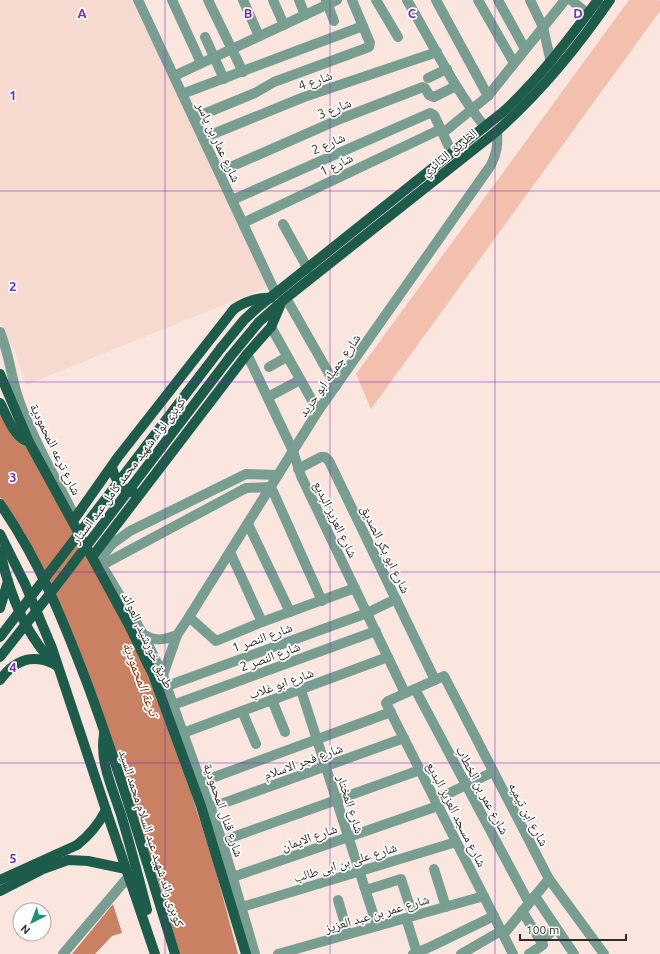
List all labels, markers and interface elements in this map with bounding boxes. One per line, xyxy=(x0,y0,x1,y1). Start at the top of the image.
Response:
text: A xyxy=(77,6,87,20)
text: B xyxy=(244,6,253,20)
text: C xyxy=(408,6,417,20)
text: D xyxy=(573,6,583,20)
street label: شارع 4 xyxy=(296,68,335,95)
text: 1 xyxy=(9,88,17,102)
street label: شارع 3 xyxy=(315,95,354,124)
street label: شارع عمار بن ياسر xyxy=(191,99,244,185)
street label: الطريق الدائري xyxy=(419,125,482,182)
street label: شارع 2 xyxy=(309,129,348,159)
street label: شارع 1 xyxy=(317,150,356,181)
text: 2 xyxy=(9,279,17,293)
street label: شارع جميله ابو حريد xyxy=(295,331,365,421)
street label: كوبرى لواء شهيد محمد كامل عبد الستار xyxy=(67,393,190,548)
street label: شارع ترعه المحمودية xyxy=(25,401,84,498)
text: 3 xyxy=(9,470,17,484)
street label: شارع العزيز البديع xyxy=(309,478,361,561)
street label: شارع ابو بكر الصديق xyxy=(356,503,413,597)
street label: طريق خورشيد, العوائد xyxy=(118,590,176,691)
street label: شارع النصر 1 xyxy=(230,620,295,657)
street label: شارع النصر 2 xyxy=(238,639,303,676)
water label: ترعة المحمودية xyxy=(119,640,163,721)
text: 4 xyxy=(9,660,17,674)
street label: شارع ابو غلاب xyxy=(247,665,316,704)
street label: شارع فجر الاسلام xyxy=(262,740,345,785)
street label: شارع عمر بن الخطاب xyxy=(451,743,512,838)
street label: كوبرى رائد شهيد عبد السلام محمد السيد xyxy=(115,748,187,929)
street label: شارع مسجد العزيز البديع xyxy=(422,759,489,870)
street label: شارع قنال المحمودية xyxy=(199,761,247,860)
street label: شارع المختار xyxy=(332,772,367,836)
street label: شارع ابن تيميه xyxy=(504,780,552,850)
street label: شارع الايمان xyxy=(279,821,340,856)
street label: شارع على بن ابى طالب xyxy=(292,840,399,887)
text: 5 xyxy=(9,851,17,865)
street label: شارع عمر بن عبد العزيز xyxy=(322,891,432,938)
north arrow xyxy=(12,902,52,942)
scale bar xyxy=(520,916,626,942)
text: N xyxy=(18,922,32,937)
text: 100 m xyxy=(526,923,559,936)

